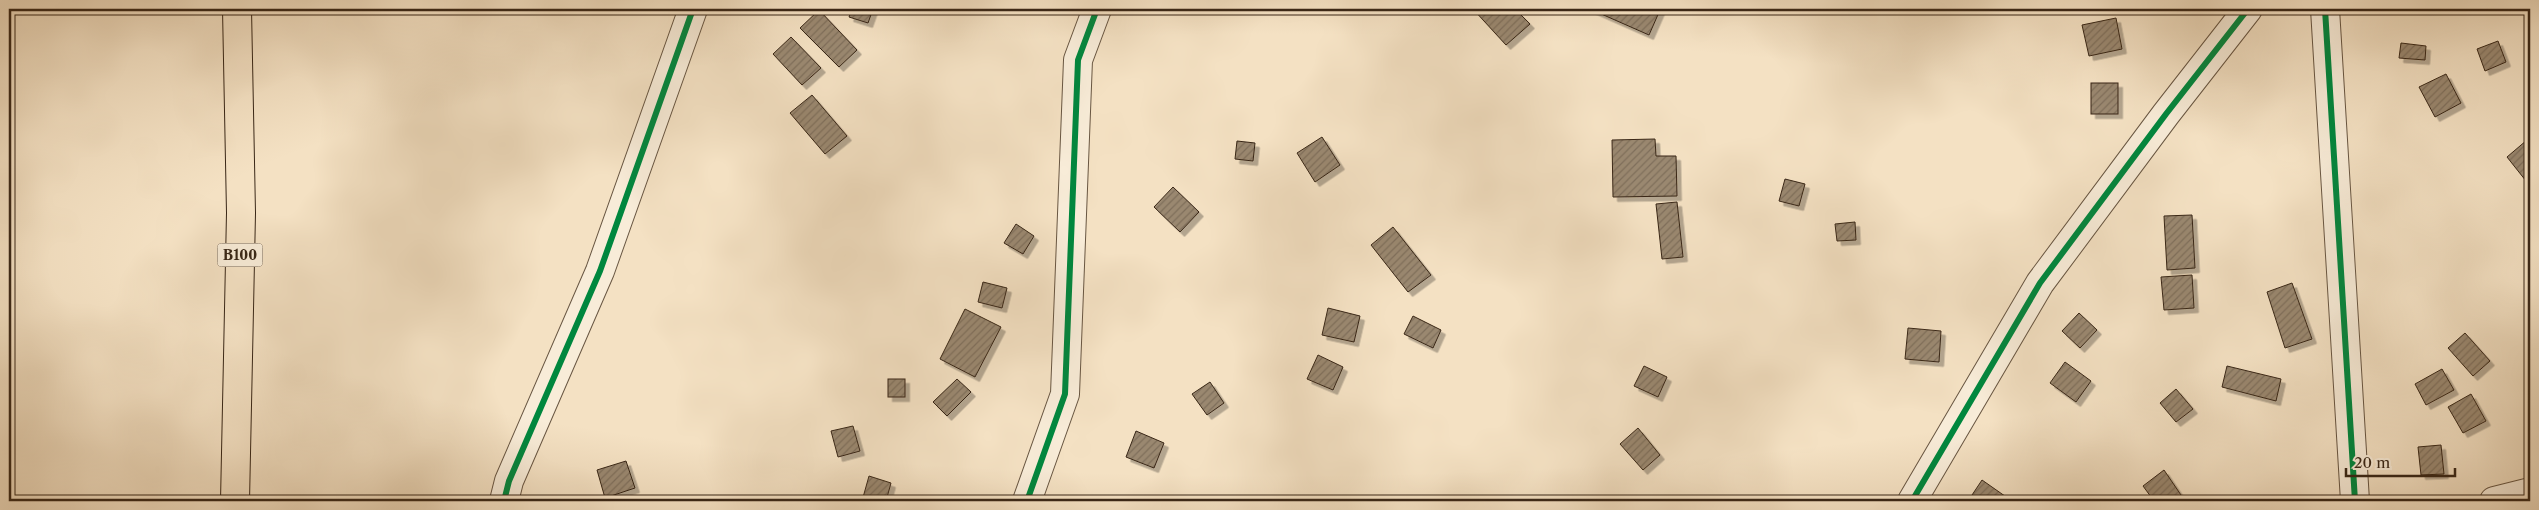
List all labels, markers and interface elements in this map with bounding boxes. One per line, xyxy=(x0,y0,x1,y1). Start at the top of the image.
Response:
road number: B100 xyxy=(218,244,262,266)
scale bar xyxy=(2346,445,2455,477)
text: 20 m xyxy=(2354,453,2390,472)

